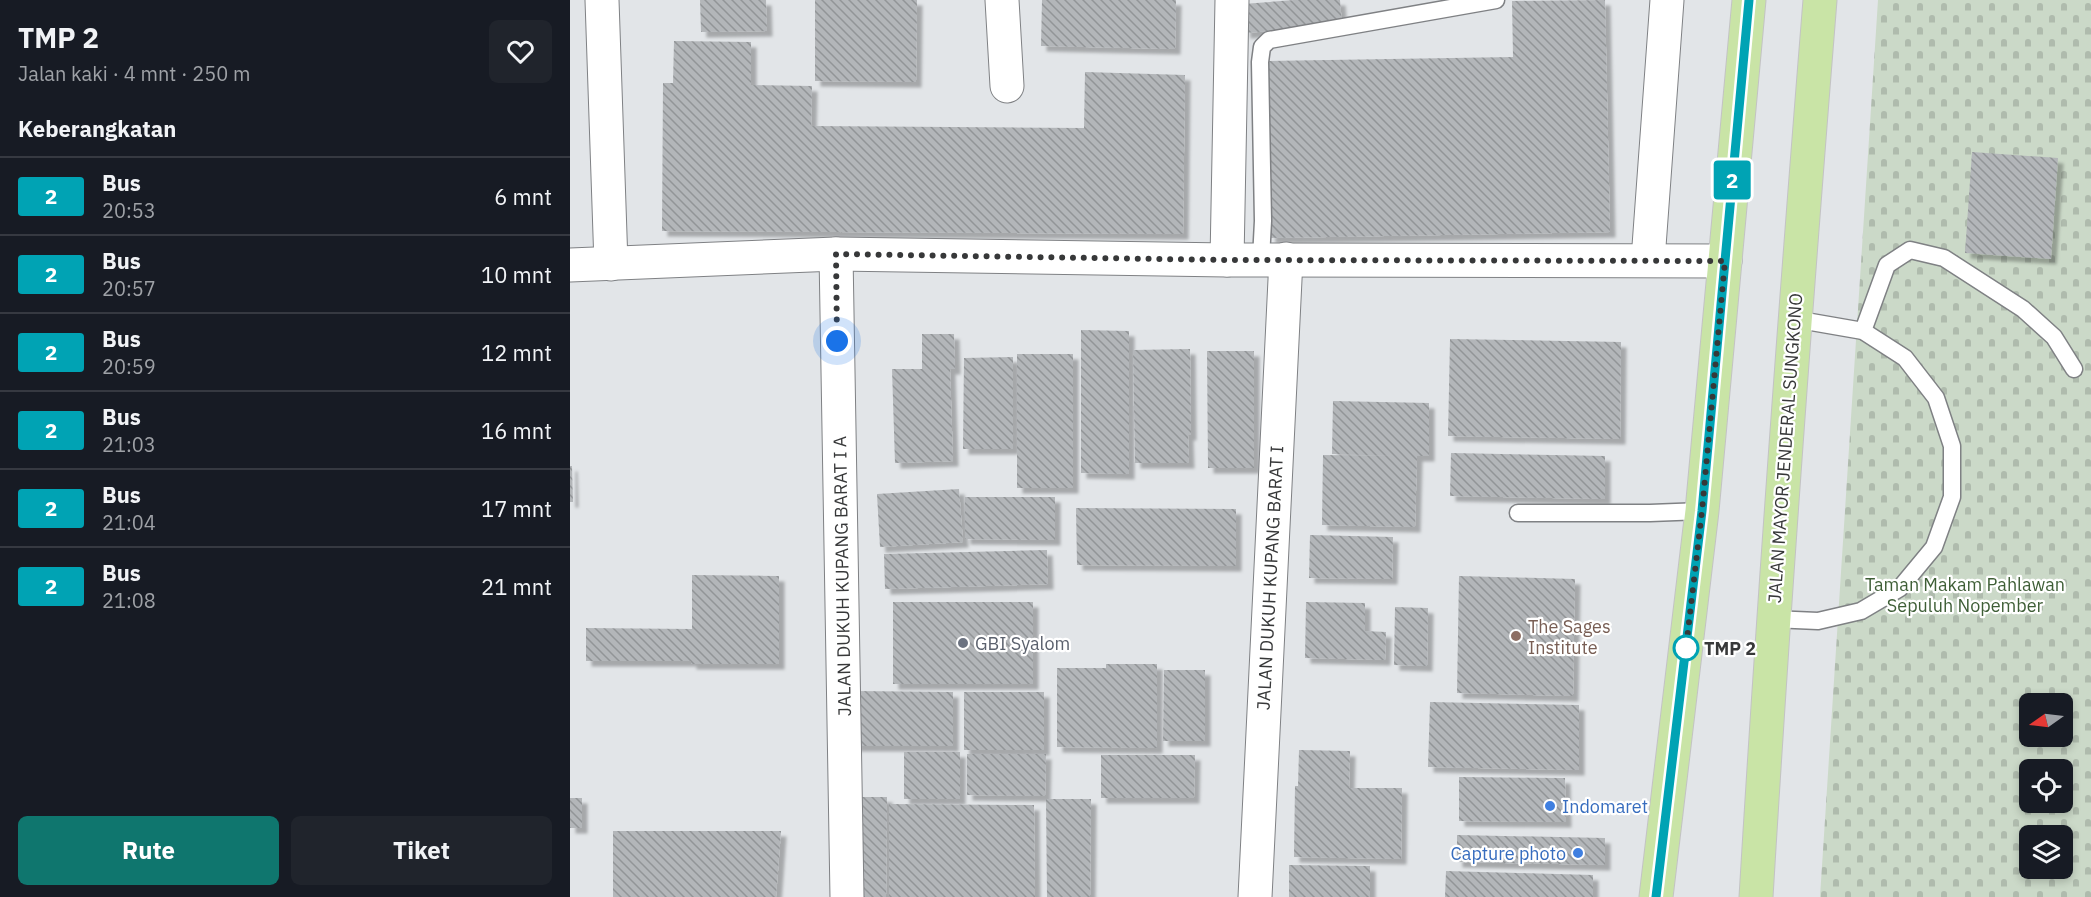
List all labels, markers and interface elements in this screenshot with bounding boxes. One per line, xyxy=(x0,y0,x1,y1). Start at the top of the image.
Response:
text: TMP 2 xyxy=(18,19,99,56)
button: heart xyxy=(489,20,552,83)
text: Jalan kaki · 4 mnt · 250 m xyxy=(18,60,250,87)
text: Keberangkatan xyxy=(18,114,176,143)
line badge: 2 xyxy=(1712,160,1752,200)
text: 2 xyxy=(1726,166,1738,194)
text: Bus xyxy=(102,168,141,197)
text: 2 xyxy=(45,182,57,210)
text: 6 mnt xyxy=(494,182,552,211)
text: 20:53 xyxy=(102,197,156,224)
text: Bus xyxy=(102,246,141,275)
text: 2 xyxy=(45,260,57,288)
text: 10 mnt xyxy=(481,260,552,289)
text: 20:57 xyxy=(102,275,156,302)
street label: JALAN MAYOR JENDERAL SUNGKONO xyxy=(1763,292,1807,604)
text: Bus xyxy=(102,324,141,353)
your location xyxy=(822,326,852,356)
text: 2 xyxy=(45,338,57,366)
text: 12 mnt xyxy=(481,338,552,367)
text: 20:59 xyxy=(102,353,156,380)
text: Bus xyxy=(102,402,141,431)
text: 2 xyxy=(45,416,57,444)
text: 16 mnt xyxy=(481,416,552,445)
text: 21:03 xyxy=(102,431,156,458)
street label: JALAN DUKUH KUPANG BARAT I A xyxy=(828,435,856,716)
street label: JALAN DUKUH KUPANG BARAT I xyxy=(1252,445,1288,711)
text: Bus xyxy=(102,480,141,509)
text: 2 xyxy=(45,494,57,522)
text: 17 mnt xyxy=(481,494,552,523)
text: 21:04 xyxy=(102,509,156,536)
text: Bus xyxy=(102,558,141,587)
text: 2 xyxy=(45,572,57,600)
text: 21 mnt xyxy=(481,572,552,601)
park label: Taman Makam Pahlawan Sepuluh Nopember xyxy=(1865,573,2065,617)
text: 21:08 xyxy=(102,587,156,614)
place label: The Sages Institute xyxy=(1528,615,1611,659)
marker: The Sages Institute xyxy=(1509,629,1523,643)
place label: GBI Syalom xyxy=(975,632,1070,655)
marker: TMP 2 xyxy=(1673,635,1699,661)
marker: GBI Syalom xyxy=(956,636,970,650)
place label: TMP 2 xyxy=(1704,637,1756,660)
north arrow xyxy=(2019,693,2073,747)
map controls xyxy=(2019,693,2073,879)
button: locate xyxy=(2019,759,2073,813)
place label: Indomaret xyxy=(1562,795,1648,818)
marker: Indomaret xyxy=(1543,799,1557,813)
button: Rute xyxy=(18,816,279,885)
button: Tiket xyxy=(291,816,552,885)
button: layers xyxy=(2019,825,2073,879)
place label: Capture photo xyxy=(1451,842,1566,865)
marker: Capture photo xyxy=(1571,846,1585,860)

